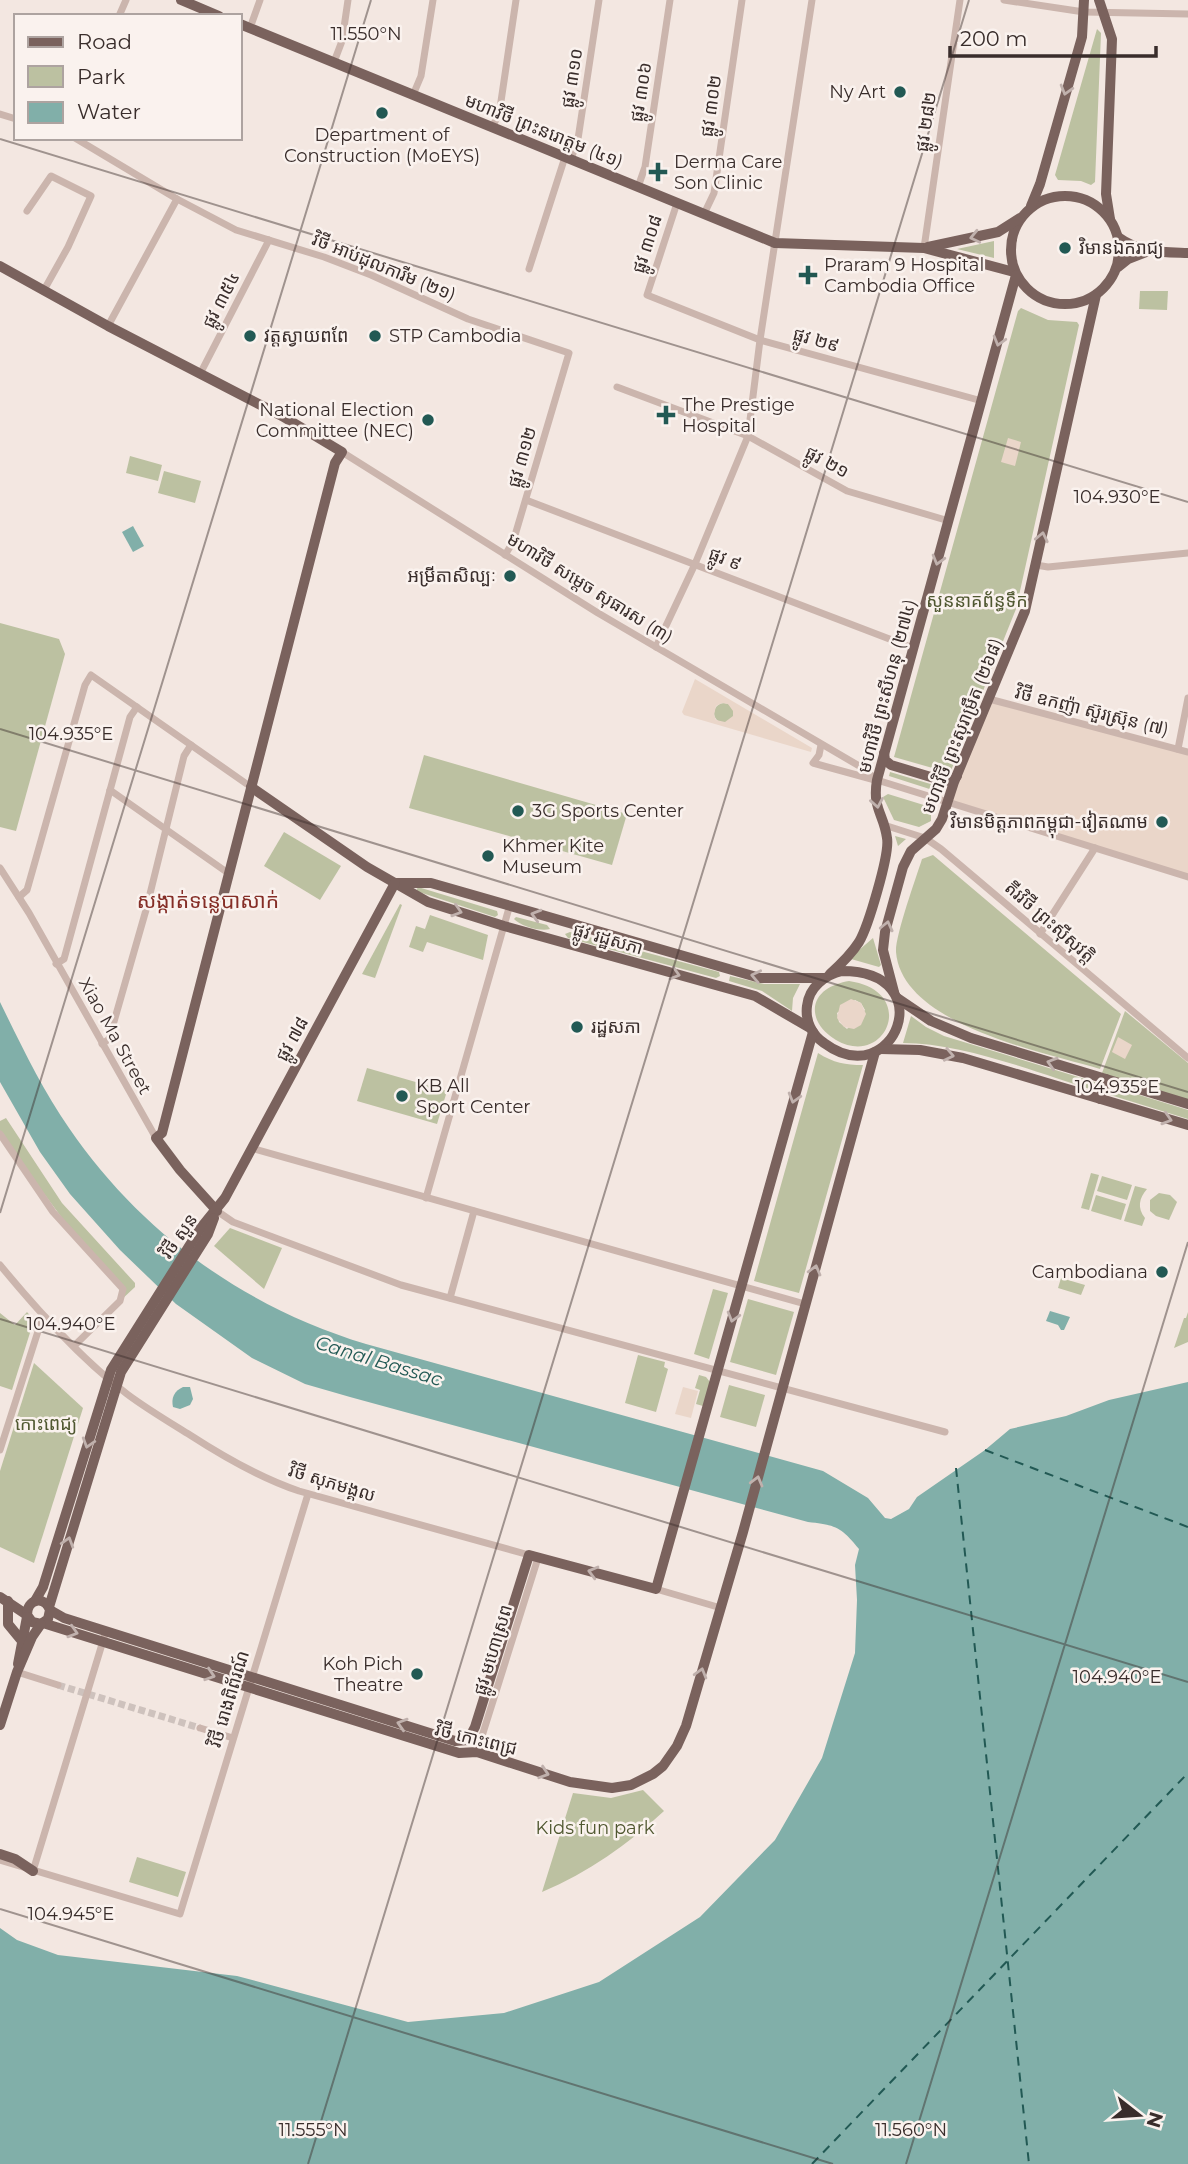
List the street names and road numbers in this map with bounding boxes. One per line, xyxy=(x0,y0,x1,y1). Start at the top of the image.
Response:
street label: ផ្លូវ ៣១០ xyxy=(556,46,593,110)
street label: ផ្លូវ ៣០៦ xyxy=(625,60,662,124)
street label: ផ្លូវ ៣០២ xyxy=(696,74,732,139)
street label: មហាវិថី ព្រះនរោត្តម (៤១) xyxy=(461,89,627,173)
street label: ផ្លូវ ២៨២ xyxy=(911,90,946,154)
street label: ផ្លូវ ៣០៨ xyxy=(627,212,672,278)
street label: វិថី អាប់ដុលការីម (២១) xyxy=(307,227,459,307)
street label: ផ្លូវ ៣៥៤ xyxy=(197,268,249,334)
street label: ផ្លូវ ២៩ xyxy=(789,323,842,362)
street label: ផ្លូវ ៣១២ xyxy=(503,424,546,492)
street label: ផ្លូវ ២១ xyxy=(799,441,853,487)
street label: មហាវិថី សម្តេច សុធារស (៣) xyxy=(502,527,677,649)
street label: ផ្លូវ ៩ xyxy=(704,543,745,580)
street label: មហាវិថី ព្រះសីហនុ (២៧៤) xyxy=(853,596,922,776)
street label: មហាវិថី ព្រះសុរាម្រឹត (២៦៨) xyxy=(916,635,1009,818)
street label: វិថី ឧកញ៉ា ស៊ួរស៊្រុន (៧) xyxy=(1012,680,1171,741)
street label: តីរវិថី ព្រះស៊ីសុវត្តិ xyxy=(999,876,1100,968)
street label: ផ្លូវ រដ្ឋសភា xyxy=(569,919,646,965)
street label: Xiao Ma Street xyxy=(74,974,156,1098)
street label: ផ្លូវ ៧៨ xyxy=(271,1013,318,1068)
street label: វិថី សួន xyxy=(155,1209,203,1264)
street label: វិថី សុភមង្គល xyxy=(285,1459,378,1508)
street label: ផ្លូវ មហោស្រព xyxy=(469,1602,522,1700)
street label: វិថី រោងពិព័រណ៍ xyxy=(203,1648,254,1751)
street label: វិថី កោះពេជ្រ xyxy=(432,1717,520,1760)

